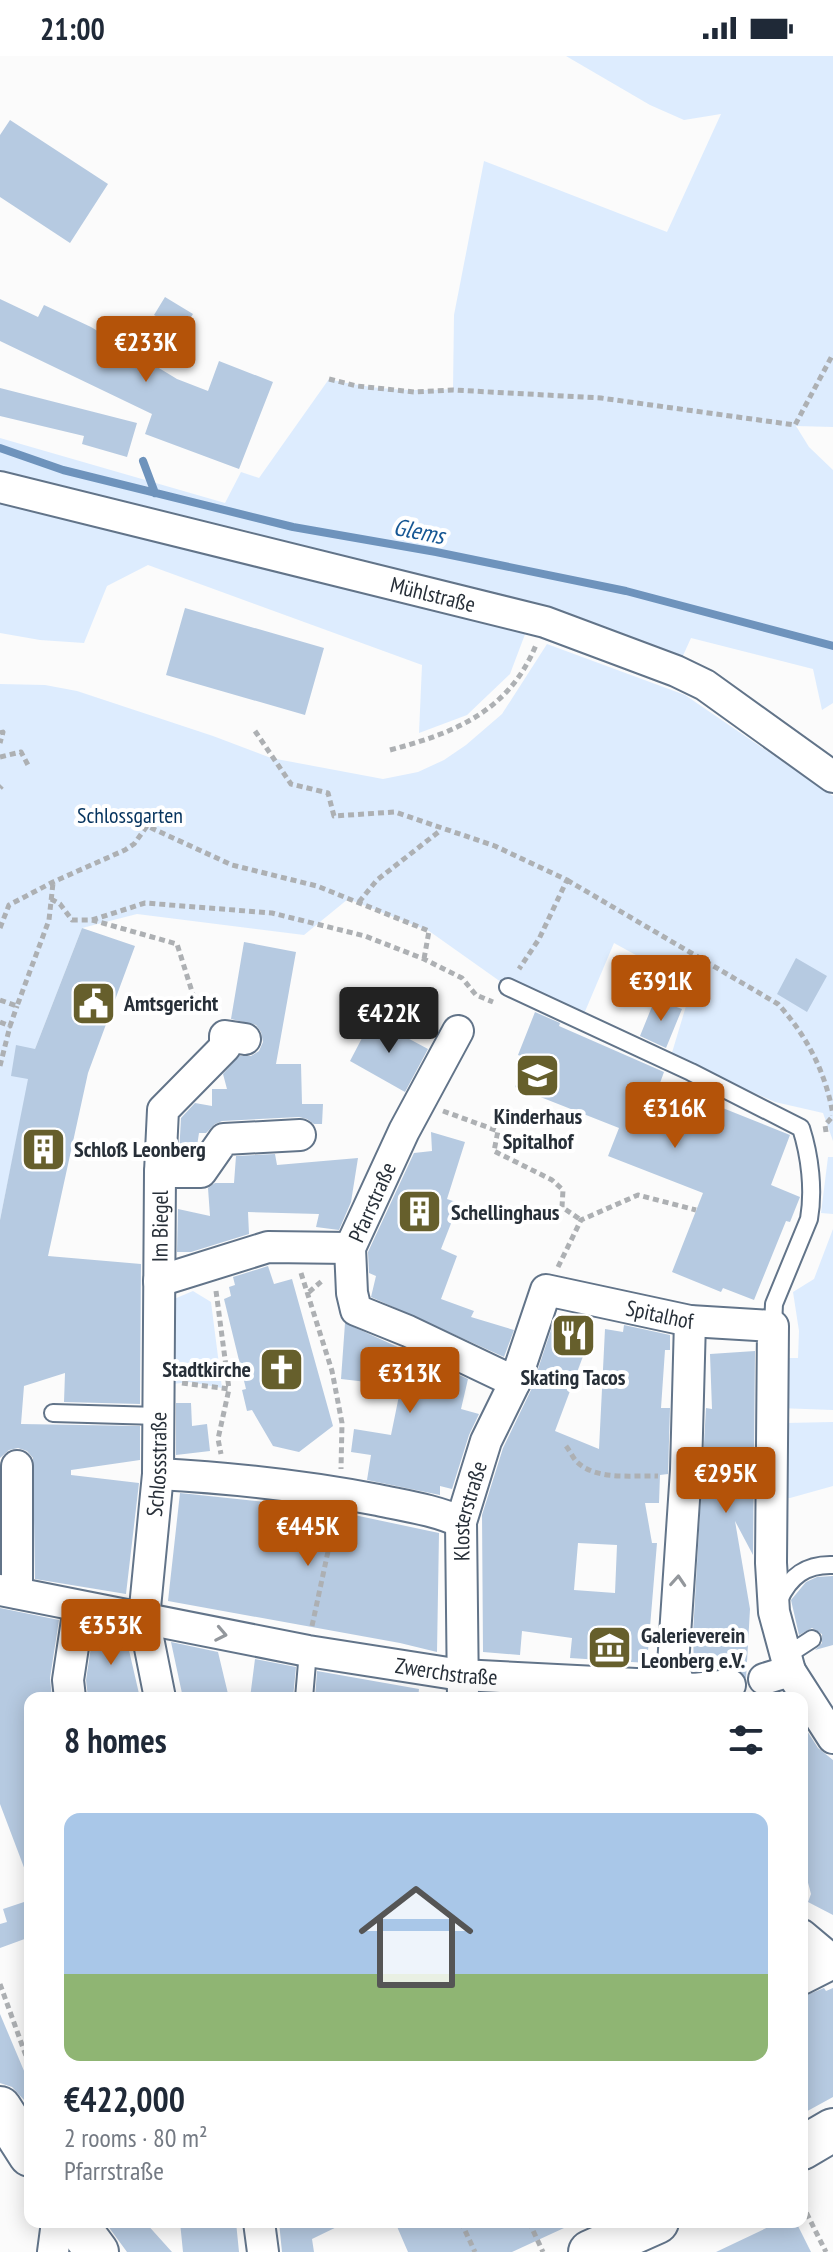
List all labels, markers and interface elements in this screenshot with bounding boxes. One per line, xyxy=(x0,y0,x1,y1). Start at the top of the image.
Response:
text: 21:00 xyxy=(40,9,105,48)
pin: €233K xyxy=(90,316,202,384)
text: €233K xyxy=(114,325,178,358)
water label: Glems xyxy=(391,511,450,552)
street label: Mühlstraße xyxy=(388,570,478,618)
park label: Schlossgarten xyxy=(77,801,183,829)
pin: €391K xyxy=(605,955,717,1023)
text: €391K xyxy=(629,964,693,997)
public building icon: Amtsgericht xyxy=(69,979,117,1027)
pin: €422K xyxy=(333,987,445,1055)
place label: Amtsgericht xyxy=(123,989,219,1017)
text: €422K xyxy=(357,996,421,1029)
school or university icon: Kinderhaus Spitalhof xyxy=(514,1051,562,1099)
pin: €316K xyxy=(619,1082,731,1150)
text: €316K xyxy=(643,1091,707,1124)
place label: Kinderhaus Spitalhof xyxy=(494,1102,582,1155)
building icon: Schloß Leonberg xyxy=(19,1125,67,1173)
place label: Schloß Leonberg xyxy=(74,1135,206,1163)
street label: Pfarrstraße xyxy=(342,1158,402,1246)
building icon: Schellinghaus xyxy=(396,1188,444,1236)
street label: Im Biegel xyxy=(145,1189,174,1262)
place label: Schellinghaus xyxy=(451,1198,560,1226)
street label: Spitalhof xyxy=(623,1294,695,1335)
restaurant icon: Skating Tacos xyxy=(549,1312,597,1360)
church icon: Stadtkirche xyxy=(258,1345,306,1393)
pin: €313K xyxy=(354,1347,466,1415)
place label: Stadtkirche xyxy=(162,1355,251,1383)
text: €313K xyxy=(378,1356,442,1389)
place label: Skating Tacos xyxy=(520,1363,626,1391)
street label: Schlossstraße xyxy=(140,1412,172,1518)
pin: €295K xyxy=(670,1447,782,1515)
text: €295K xyxy=(694,1456,758,1489)
street label: Klosterstraße xyxy=(447,1458,493,1561)
pin: €445K xyxy=(252,1500,364,1568)
text: €445K xyxy=(276,1509,340,1542)
one-way arrow xyxy=(669,1574,686,1587)
pin: €353K xyxy=(55,1599,167,1667)
text: €353K xyxy=(79,1608,143,1641)
place label: Galerieverein Leonberg e.V. xyxy=(641,1621,745,1674)
one-way arrow xyxy=(214,1624,227,1641)
museum icon: Galerieverein Leonberg e.V. xyxy=(586,1624,634,1672)
street label: Zwerchstraße xyxy=(393,1651,498,1691)
text: 8 homes xyxy=(64,1718,167,1762)
icon: filters xyxy=(724,1718,768,1762)
icon: home xyxy=(344,1865,488,2009)
text: €422,000 xyxy=(64,2077,185,2121)
text: 2 rooms · 80 m² xyxy=(64,2121,208,2154)
text: Pfarrstraße xyxy=(64,2154,164,2187)

